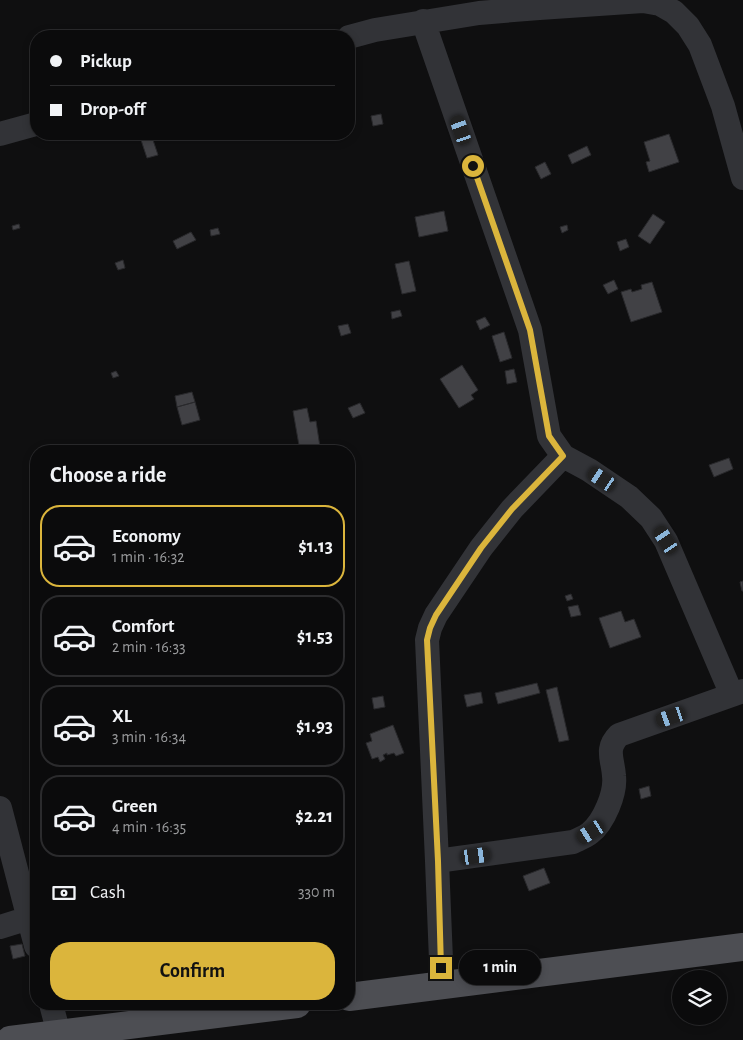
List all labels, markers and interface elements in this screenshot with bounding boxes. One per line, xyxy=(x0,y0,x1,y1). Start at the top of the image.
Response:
text: Pickup xyxy=(80,52,132,71)
text: Drop-off xyxy=(80,100,145,119)
car xyxy=(449,113,472,147)
route start xyxy=(462,155,484,177)
text: Choose a ride xyxy=(50,464,166,486)
car xyxy=(585,464,618,494)
car xyxy=(651,523,680,557)
icon: car xyxy=(52,524,97,569)
text: Economy xyxy=(112,527,181,546)
text: $1.13 xyxy=(298,537,333,556)
text: 1 min · 16:32 xyxy=(112,549,185,565)
icon: car xyxy=(52,614,97,659)
text: Comfort xyxy=(112,617,174,636)
text: $1.53 xyxy=(297,627,333,646)
text: 2 min · 16:33 xyxy=(112,639,186,655)
icon: car xyxy=(52,704,97,749)
car xyxy=(654,705,687,729)
text: XL xyxy=(112,707,132,726)
text: $1.93 xyxy=(296,717,333,736)
text: 3 min · 16:34 xyxy=(112,729,186,745)
icon: car xyxy=(52,794,97,839)
text: Green xyxy=(112,797,158,816)
text: $2.21 xyxy=(295,807,333,826)
car xyxy=(574,818,607,846)
text: 4 min · 16:35 xyxy=(112,819,186,835)
car xyxy=(460,846,491,866)
icon: cash xyxy=(50,879,78,907)
text: Cash xyxy=(90,883,126,902)
text: 330 m xyxy=(298,884,335,900)
button: Confirm xyxy=(50,942,335,1000)
callout: 1 min xyxy=(458,950,541,986)
route end xyxy=(430,957,452,979)
text: 1 min xyxy=(483,959,517,975)
map controls xyxy=(672,970,727,1025)
button: layers xyxy=(672,970,727,1025)

